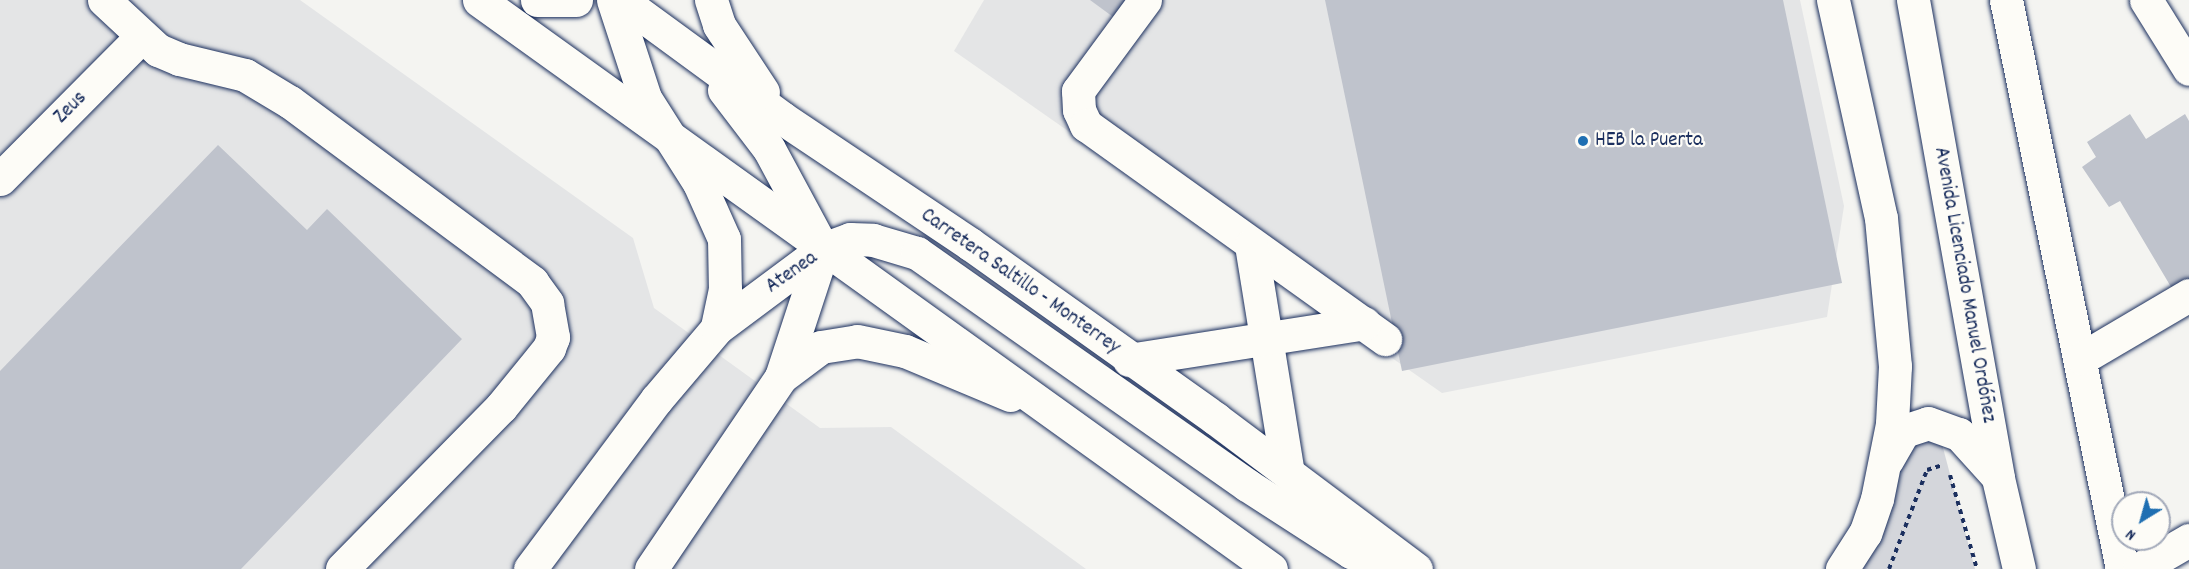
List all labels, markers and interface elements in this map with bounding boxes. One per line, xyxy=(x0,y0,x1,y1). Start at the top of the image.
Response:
street label: Zeus xyxy=(49,86,93,130)
place label: HEB la Puerta xyxy=(1595,128,1703,154)
marker: HEB la Puerta xyxy=(1576,134,1590,148)
street label: Avenida Licenciado Manuel Ordóñez xyxy=(1927,145,2001,425)
street label: Carretera Saltillo - Monterrey xyxy=(915,203,1125,361)
street label: Atenea xyxy=(761,246,823,300)
north arrow xyxy=(2111,491,2171,551)
text: N xyxy=(2121,523,2141,546)

